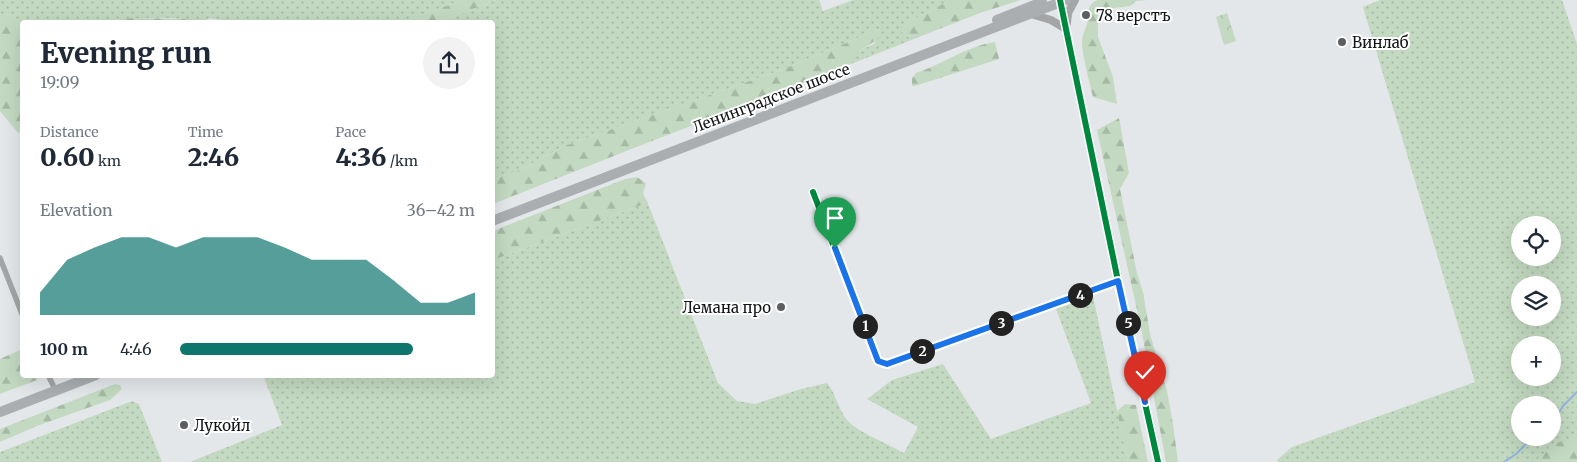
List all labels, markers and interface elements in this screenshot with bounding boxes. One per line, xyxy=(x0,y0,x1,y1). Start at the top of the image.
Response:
place label: 78 верстъ xyxy=(1096,6,1171,25)
marker: 78 верстъ xyxy=(1080,9,1092,21)
place label: Винлаб xyxy=(1352,33,1409,52)
text: Evening run xyxy=(40,35,211,71)
marker: Винлаб xyxy=(1336,36,1348,48)
button: share xyxy=(423,37,475,89)
street label: Ленинградское шоссе xyxy=(690,59,853,137)
text: 19:09 xyxy=(40,72,79,92)
text: Distance xyxy=(40,123,99,141)
text: Time xyxy=(188,123,223,141)
text: Pace xyxy=(335,123,366,141)
text: 0.60 xyxy=(40,141,95,173)
text: 2:46 xyxy=(188,141,239,173)
text: 4:36 xyxy=(335,141,386,173)
text: km xyxy=(95,152,121,170)
text: /km xyxy=(386,152,418,170)
pin xyxy=(814,197,856,248)
text: Elevation xyxy=(40,200,113,220)
text: 36–42 m xyxy=(407,200,475,220)
icon: arrive xyxy=(821,204,849,232)
map controls xyxy=(1511,216,1561,446)
button: locate xyxy=(1511,216,1561,266)
button: layers xyxy=(1511,276,1561,326)
pin: 4 xyxy=(1068,282,1092,308)
text: 4 xyxy=(1076,286,1085,304)
place label: Лемана про xyxy=(682,298,771,317)
marker: Лемана про xyxy=(775,301,787,313)
pin: 3 xyxy=(988,310,1014,336)
pin: 5 xyxy=(1116,310,1140,336)
pin: 1 xyxy=(852,314,878,338)
text: 3 xyxy=(997,314,1006,332)
text: 5 xyxy=(1124,314,1133,332)
text: 1 xyxy=(862,317,869,335)
button: + xyxy=(1511,336,1561,386)
pin: 2 xyxy=(910,338,934,364)
text: 100 m xyxy=(40,339,88,359)
text: 4:46 xyxy=(120,339,152,359)
text: 2 xyxy=(918,342,927,360)
pin xyxy=(1124,351,1166,402)
icon: check xyxy=(1131,358,1159,386)
button: − xyxy=(1511,396,1561,446)
place label: Лукойл xyxy=(194,416,250,435)
marker: Лукойл xyxy=(178,419,190,431)

